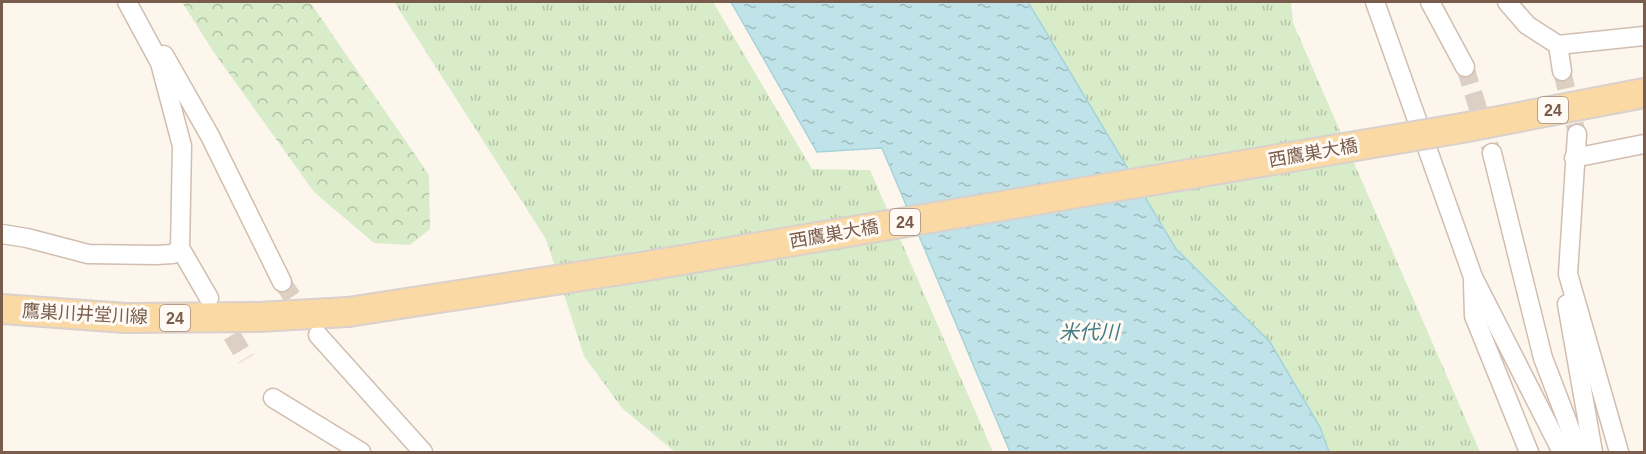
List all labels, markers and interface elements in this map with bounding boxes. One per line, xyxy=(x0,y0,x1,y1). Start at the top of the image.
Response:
road number: 24 xyxy=(1538,97,1568,123)
street label: 西鷹巣大橋 xyxy=(1267,135,1359,171)
road number: 24 xyxy=(890,209,920,235)
street label: 西鷹巣大橋 xyxy=(788,216,880,252)
street label: 鷹巣川井堂川線 xyxy=(22,301,148,327)
road number: 24 xyxy=(160,305,190,331)
water label: 米代川 xyxy=(1059,321,1121,343)

